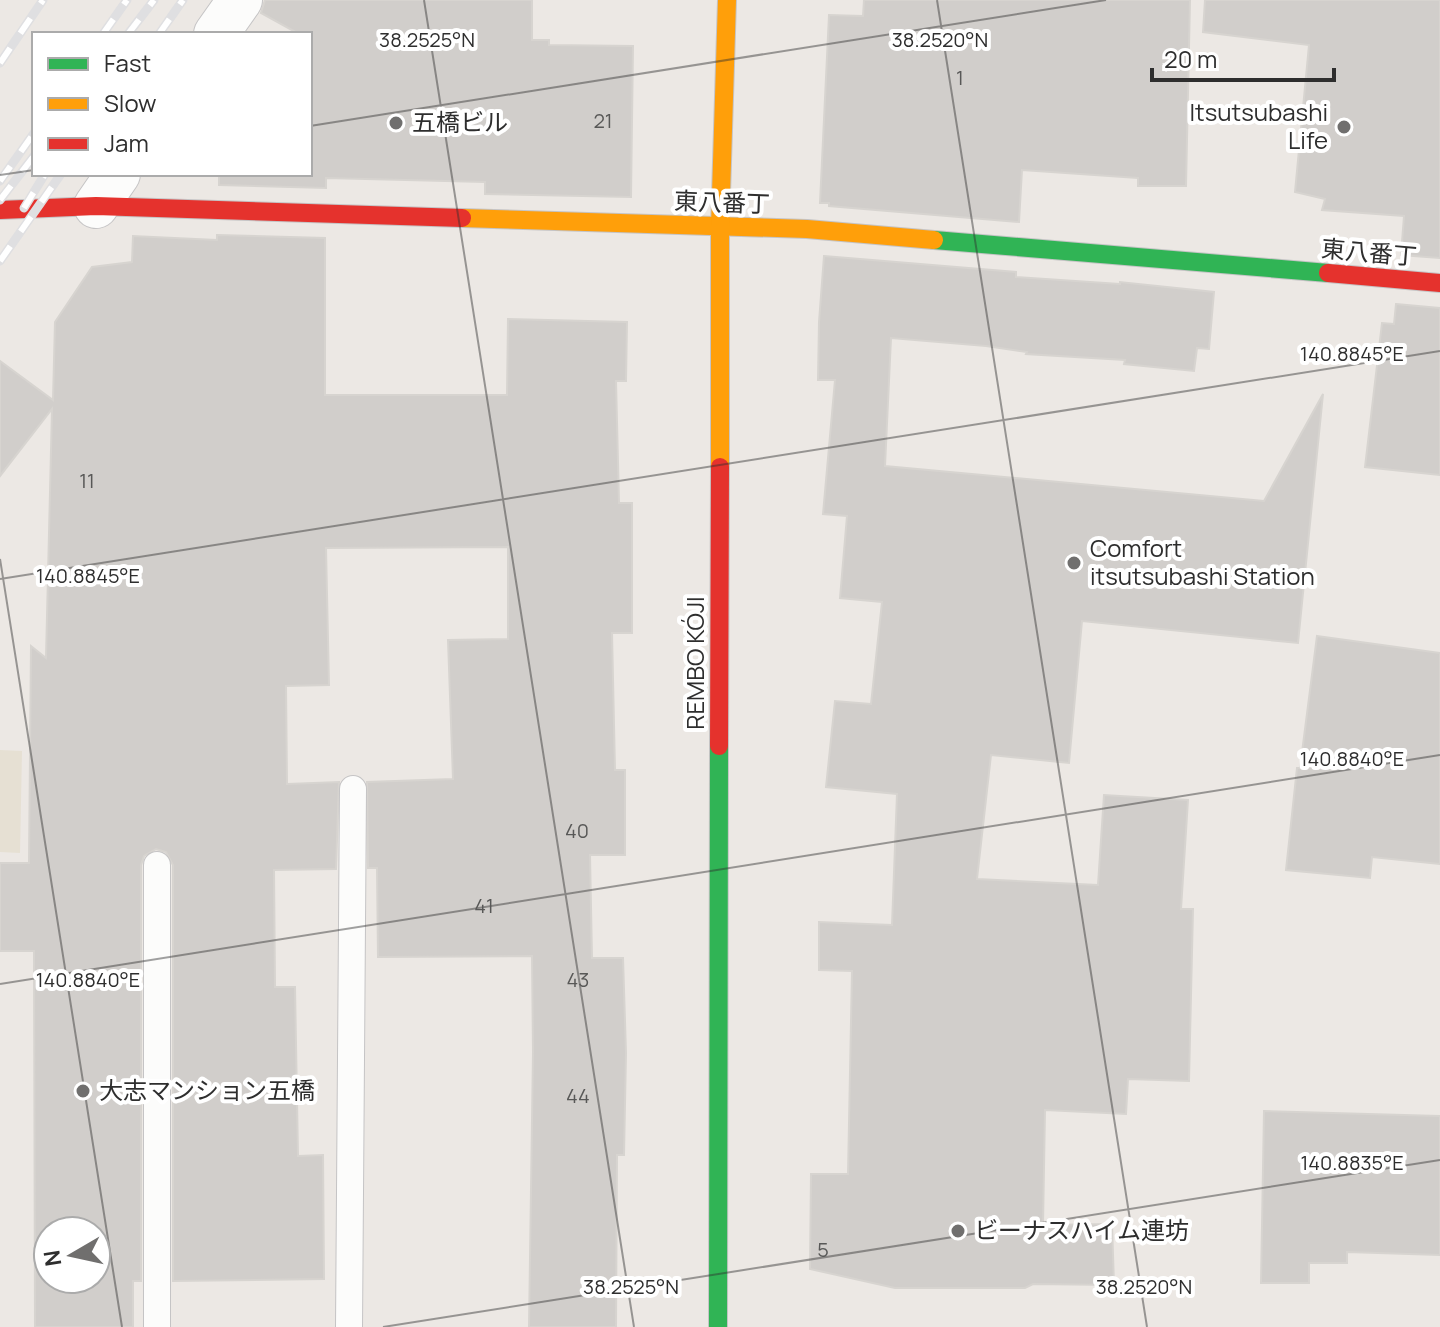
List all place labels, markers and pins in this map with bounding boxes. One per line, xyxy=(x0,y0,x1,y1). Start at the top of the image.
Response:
place label: Itsutsubashi Life xyxy=(1189,95,1328,156)
place label: 五橋ビル xyxy=(412,105,508,138)
marker: 五橋ビル xyxy=(387,114,405,132)
marker: Itsutsubashi Life xyxy=(1335,118,1353,136)
place label: Comfort itsutsubashi Station xyxy=(1090,531,1315,592)
marker: Comfort itsutsubashi Station xyxy=(1065,554,1083,572)
place label: 大志マンション五橋 xyxy=(99,1073,315,1106)
marker: 大志マンション五橋 xyxy=(74,1082,92,1100)
place label: ビーナスハイム連坊 xyxy=(974,1213,1189,1246)
marker: ビーナスハイム連坊 xyxy=(949,1222,967,1240)

